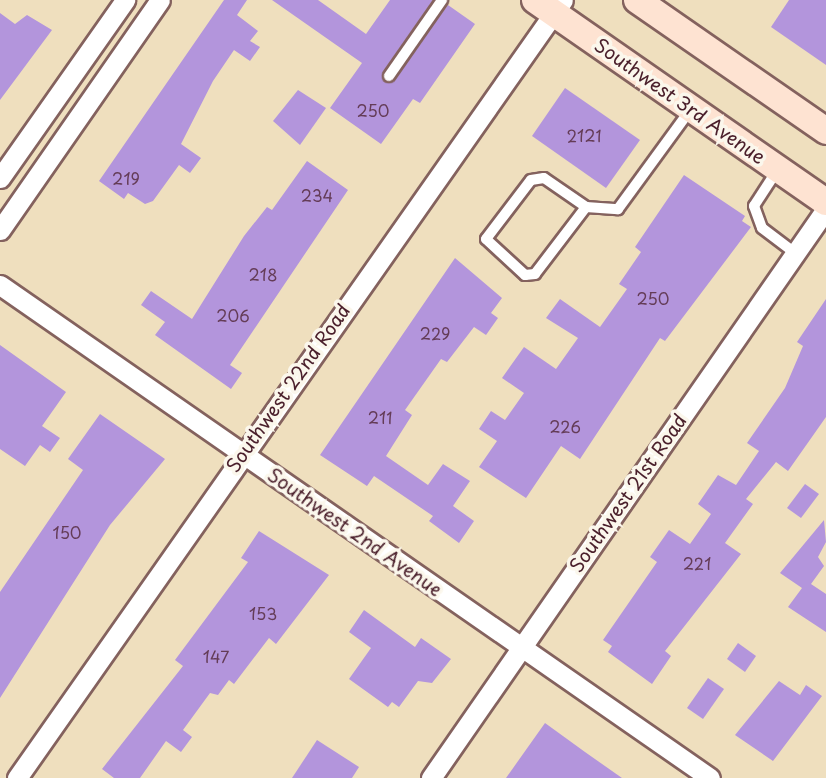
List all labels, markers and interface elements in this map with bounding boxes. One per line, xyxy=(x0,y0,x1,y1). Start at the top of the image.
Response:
street label: Southwest 3rd Avenue xyxy=(590,33,770,169)
house number: 250 xyxy=(357,100,389,120)
house number: 2121 xyxy=(566,125,602,145)
house number: 219 xyxy=(112,168,140,188)
house number: 234 xyxy=(301,185,333,205)
house number: 218 xyxy=(248,264,278,284)
house number: 250 xyxy=(637,288,669,308)
street label: Southwest 22nd Road xyxy=(221,299,355,477)
house number: 206 xyxy=(216,305,250,325)
house number: 229 xyxy=(420,323,450,343)
house number: 211 xyxy=(368,407,392,427)
street label: Southwest 21st Road xyxy=(564,408,692,578)
house number: 226 xyxy=(549,416,581,436)
street label: Southwest 2nd Avenue xyxy=(263,463,447,601)
house number: 150 xyxy=(52,522,82,542)
house number: 221 xyxy=(683,553,711,573)
house number: 153 xyxy=(249,603,277,623)
house number: 147 xyxy=(203,646,229,666)

